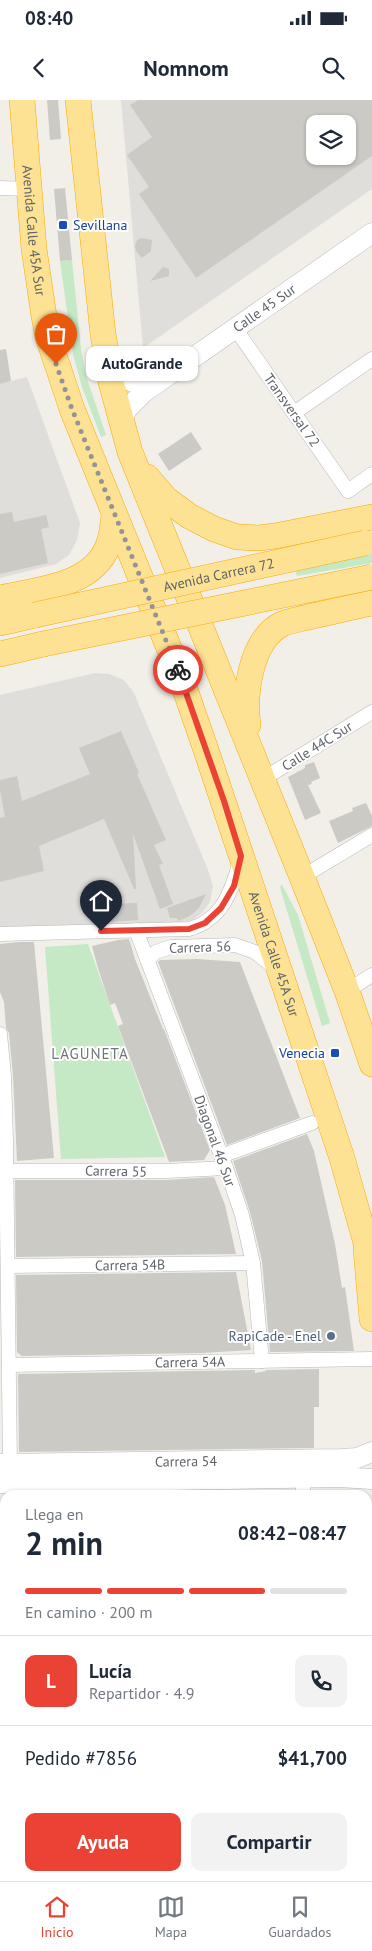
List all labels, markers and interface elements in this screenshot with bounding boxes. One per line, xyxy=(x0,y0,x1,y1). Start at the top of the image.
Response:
text: 08:40 xyxy=(25,6,73,30)
icon: back xyxy=(25,54,53,82)
text: Nomnom xyxy=(143,54,229,82)
icon: search xyxy=(319,54,347,82)
map controls xyxy=(306,115,356,165)
button: layers xyxy=(306,115,356,165)
street label: Avenida Calle 45A Sur xyxy=(18,164,50,297)
place label: Sevillana xyxy=(73,216,128,234)
marker: Sevillana xyxy=(57,219,69,231)
street label: Calle 45 Sur xyxy=(229,280,299,336)
pin xyxy=(35,313,77,364)
icon: bag xyxy=(42,320,70,348)
callout: AutoGrande xyxy=(86,346,198,382)
text: AutoGrande xyxy=(101,353,183,373)
street label: Transversal 72 xyxy=(260,370,324,450)
street label: Avenida Carrera 72 xyxy=(161,554,276,596)
courier xyxy=(153,645,203,695)
icon: bike xyxy=(164,656,192,684)
street label: Calle 44C Sur xyxy=(278,717,356,775)
pin xyxy=(80,880,122,931)
icon: home xyxy=(87,887,115,915)
street label: Avenida Calle 45A Sur xyxy=(245,889,303,1019)
street label: Carrera 56 xyxy=(169,937,231,957)
district label: LAGUNETA xyxy=(51,1044,129,1063)
place label: Venecia xyxy=(278,1044,325,1062)
marker: Venecia xyxy=(329,1047,341,1059)
street label: Diagonal 46 Sur xyxy=(190,1093,240,1189)
street label: Carrera 55 xyxy=(85,1161,147,1181)
street label: Carrera 54B xyxy=(95,1255,165,1275)
place label: RapiCade - Enel xyxy=(229,1327,321,1345)
marker: RapiCade - Enel xyxy=(325,1330,337,1342)
street label: Carrera 54A xyxy=(155,1352,226,1372)
street label: Carrera 54 xyxy=(155,1452,218,1471)
text: Llega en xyxy=(25,1504,84,1524)
text: 08:42–08:47 xyxy=(238,1521,347,1545)
text: 2 min xyxy=(25,1522,103,1564)
text: En camino · 200 m xyxy=(25,1602,153,1622)
button: phone xyxy=(295,1655,347,1707)
text: Lucía xyxy=(89,1659,132,1683)
text: L xyxy=(46,1669,56,1693)
text: Repartidor · 4.9 xyxy=(89,1683,194,1703)
text: Pedido #7856 xyxy=(25,1746,137,1770)
text: $41,700 xyxy=(278,1746,347,1770)
button: Ayuda xyxy=(25,1813,181,1871)
button: Compartir xyxy=(191,1813,347,1871)
tab: Inicio xyxy=(41,1893,74,1941)
tab: Mapa xyxy=(155,1893,187,1941)
tab: Guardados xyxy=(268,1893,331,1941)

